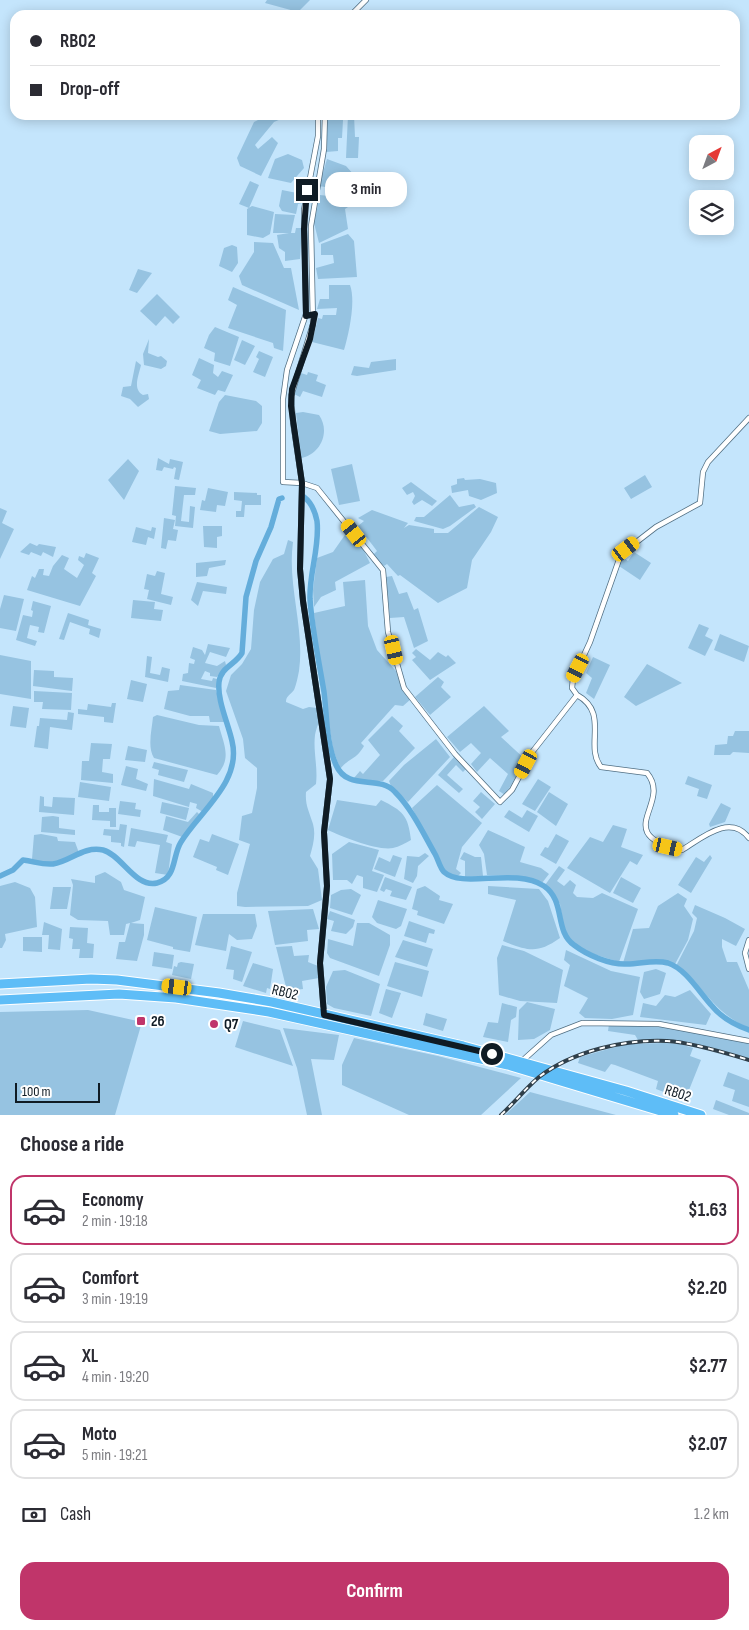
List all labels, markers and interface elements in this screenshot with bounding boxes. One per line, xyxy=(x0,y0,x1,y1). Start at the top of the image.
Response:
text: RB02 xyxy=(60,30,96,53)
text: Drop-off xyxy=(60,78,120,101)
north arrow xyxy=(689,135,734,180)
map controls xyxy=(689,135,734,235)
callout: 3 min xyxy=(324,172,407,208)
route end xyxy=(296,179,318,201)
text: 3 min xyxy=(351,180,381,199)
button: layers xyxy=(689,190,734,235)
car xyxy=(338,517,369,549)
car xyxy=(609,534,642,564)
car xyxy=(383,634,404,666)
car xyxy=(564,651,591,685)
car xyxy=(512,747,539,781)
car xyxy=(651,836,684,858)
car xyxy=(161,978,192,996)
street label: RB02 xyxy=(270,980,300,1005)
place label: 26 xyxy=(151,1012,165,1031)
marker: 26 xyxy=(135,1015,147,1027)
place label: Q7 xyxy=(224,1015,239,1034)
marker: Q7 xyxy=(208,1018,220,1030)
route start xyxy=(481,1043,503,1065)
scale bar xyxy=(15,1080,100,1103)
street label: RB02 xyxy=(662,1080,693,1107)
text: 100 m xyxy=(22,1083,51,1100)
text: Choose a ride xyxy=(20,1131,124,1158)
icon: car xyxy=(22,1188,67,1233)
text: Economy xyxy=(82,1189,144,1212)
text: $1.63 xyxy=(688,1199,727,1222)
text: 2 min · 19:18 xyxy=(82,1212,148,1231)
icon: car xyxy=(22,1266,67,1311)
text: Comfort xyxy=(82,1267,139,1290)
text: $2.20 xyxy=(687,1277,727,1300)
text: 3 min · 19:19 xyxy=(82,1290,148,1309)
icon: car xyxy=(22,1344,67,1389)
text: XL xyxy=(82,1345,98,1368)
text: $2.77 xyxy=(689,1355,727,1378)
text: 4 min · 19:20 xyxy=(82,1368,149,1387)
icon: car xyxy=(22,1422,67,1467)
text: Moto xyxy=(82,1423,117,1446)
text: $2.07 xyxy=(688,1433,727,1456)
text: 5 min · 19:21 xyxy=(82,1446,147,1465)
icon: cash xyxy=(20,1501,48,1529)
text: Cash xyxy=(60,1503,91,1526)
text: 1.2 km xyxy=(694,1505,729,1524)
button: Confirm xyxy=(20,1562,729,1620)

